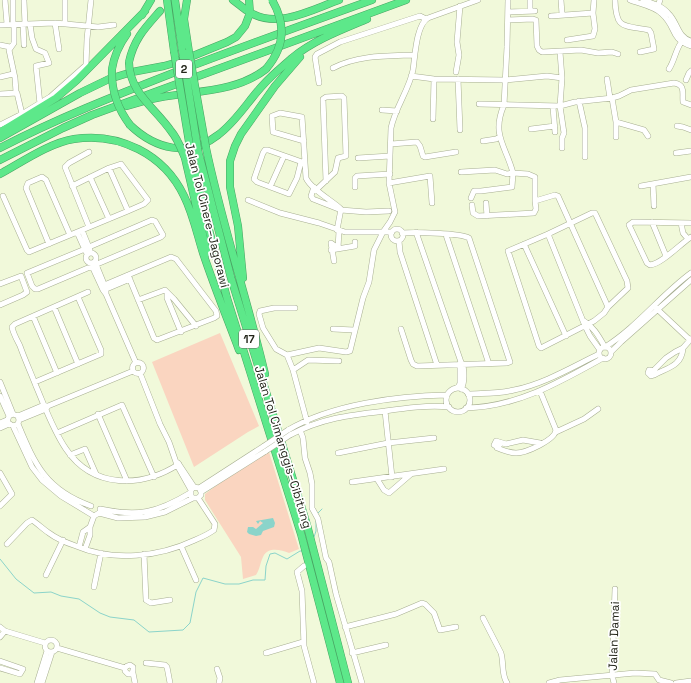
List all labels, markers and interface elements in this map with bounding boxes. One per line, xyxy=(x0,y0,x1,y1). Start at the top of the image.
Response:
road number: 2 xyxy=(176,60,192,78)
street label: Jalan Tol Cinere–Jagorawi xyxy=(181,141,233,289)
road number: 17 xyxy=(239,330,259,348)
street label: Jalan Tol Cimanggis–Cibitung xyxy=(251,364,315,530)
street label: Jalan Damai xyxy=(605,601,623,671)

